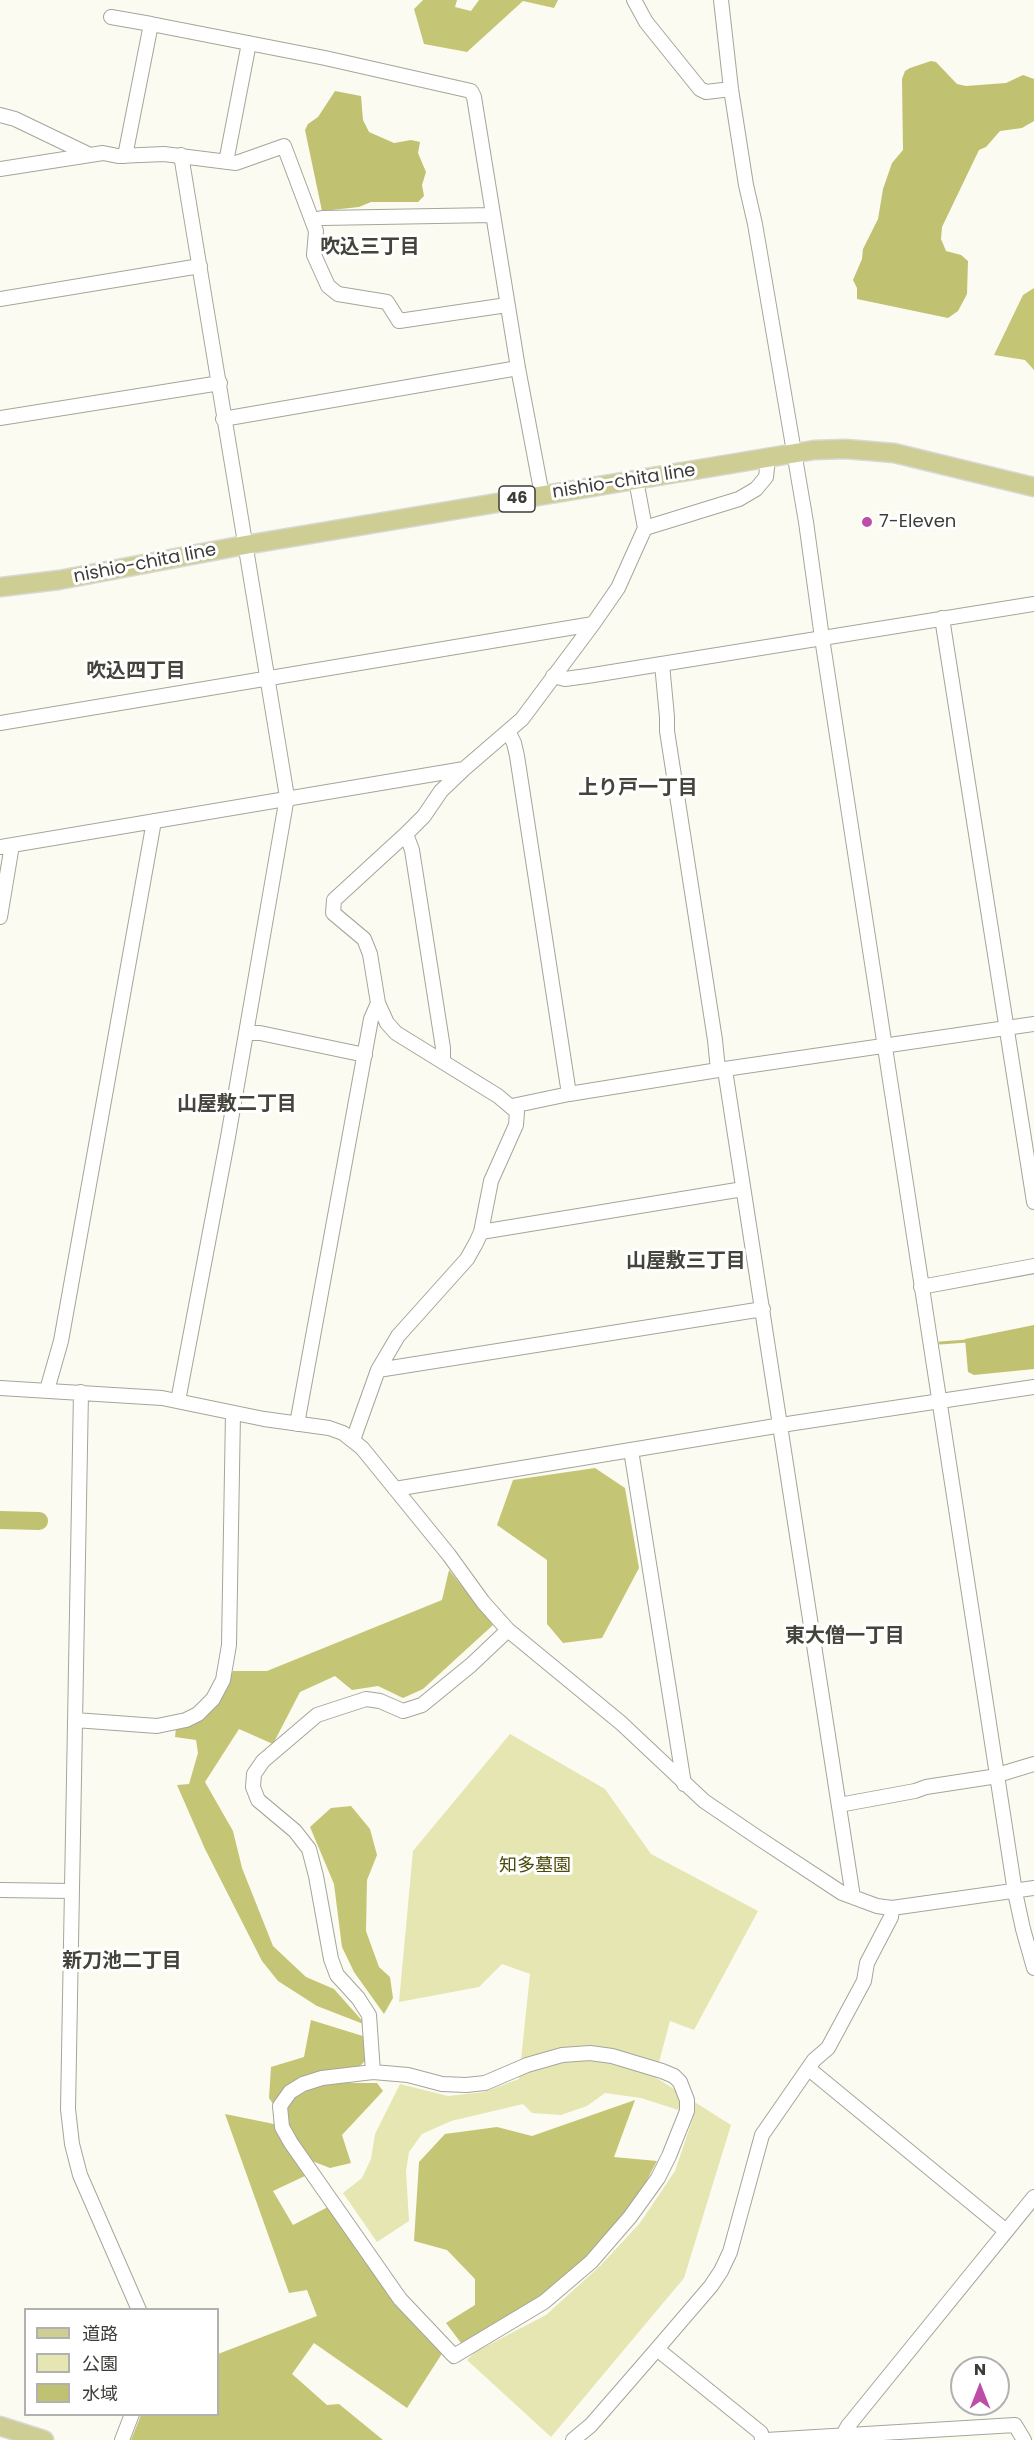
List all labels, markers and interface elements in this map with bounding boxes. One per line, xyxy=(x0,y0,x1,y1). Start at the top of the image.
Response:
district label: 吹込三丁目 xyxy=(320,236,420,260)
street label: nishio-chita line xyxy=(551,460,697,504)
road number: 46 xyxy=(499,486,535,512)
place label: 7-Eleven xyxy=(879,511,956,533)
marker: 7-Eleven xyxy=(860,515,874,529)
street label: nishio-chita line xyxy=(72,540,218,588)
district label: 吹込四丁目 xyxy=(86,660,186,684)
district label: 上り戸一丁目 xyxy=(578,777,698,801)
district label: 山屋敷二丁目 xyxy=(177,1093,297,1117)
district label: 山屋敷三丁目 xyxy=(626,1250,746,1274)
district label: 東大僧一丁目 xyxy=(785,1625,905,1649)
park label: 知多墓園 xyxy=(499,1855,571,1877)
district label: 新刀池二丁目 xyxy=(62,1950,182,1974)
legend xyxy=(24,2308,219,2416)
text: 道路 xyxy=(82,2321,118,2346)
text: 公園 xyxy=(82,2351,118,2376)
north arrow xyxy=(950,2356,1010,2416)
text: N xyxy=(974,2358,986,2381)
text: 水域 xyxy=(82,2381,118,2406)

